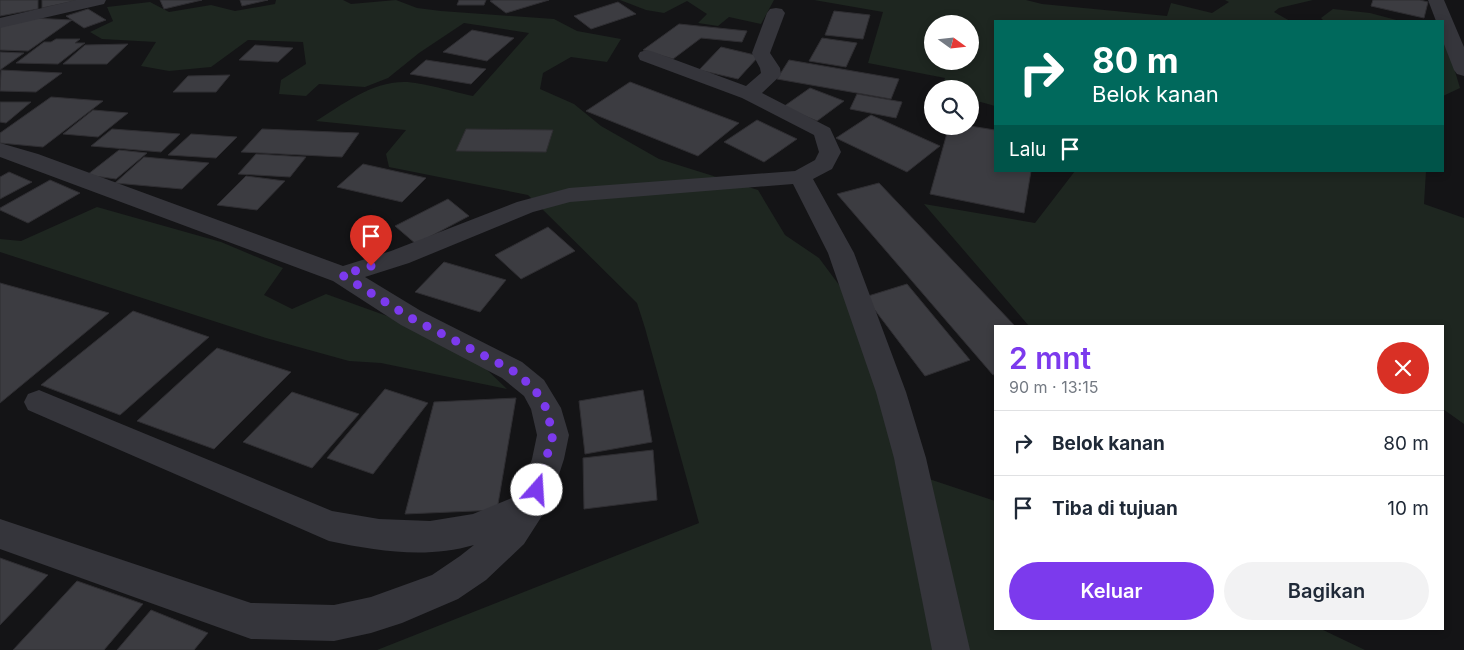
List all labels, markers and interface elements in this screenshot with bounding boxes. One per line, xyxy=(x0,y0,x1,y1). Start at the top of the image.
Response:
north arrow xyxy=(924,15,979,70)
map controls xyxy=(924,15,979,135)
text: 80 m xyxy=(1092,39,1179,81)
icon: right xyxy=(1009,40,1074,105)
button: search xyxy=(924,80,979,135)
text: Belok kanan xyxy=(1092,81,1219,107)
icon: arrive xyxy=(1056,135,1084,163)
text: Lalu xyxy=(1009,138,1046,161)
pin xyxy=(350,215,392,266)
icon: arrive xyxy=(357,222,385,250)
text: 2 mnt xyxy=(1009,340,1091,376)
button: close xyxy=(1377,342,1429,394)
text: 90 m · 13:15 xyxy=(1009,377,1098,397)
icon: right xyxy=(1009,429,1037,457)
text: Belok kanan xyxy=(1052,432,1165,455)
text: 80 m xyxy=(1383,432,1429,455)
position arrow xyxy=(510,463,562,515)
icon: arrive xyxy=(1009,494,1037,522)
text: Tiba di tujuan xyxy=(1052,497,1178,520)
text: 10 m xyxy=(1387,497,1429,520)
button: Keluar xyxy=(1009,562,1214,620)
button: Bagikan xyxy=(1224,562,1429,620)

